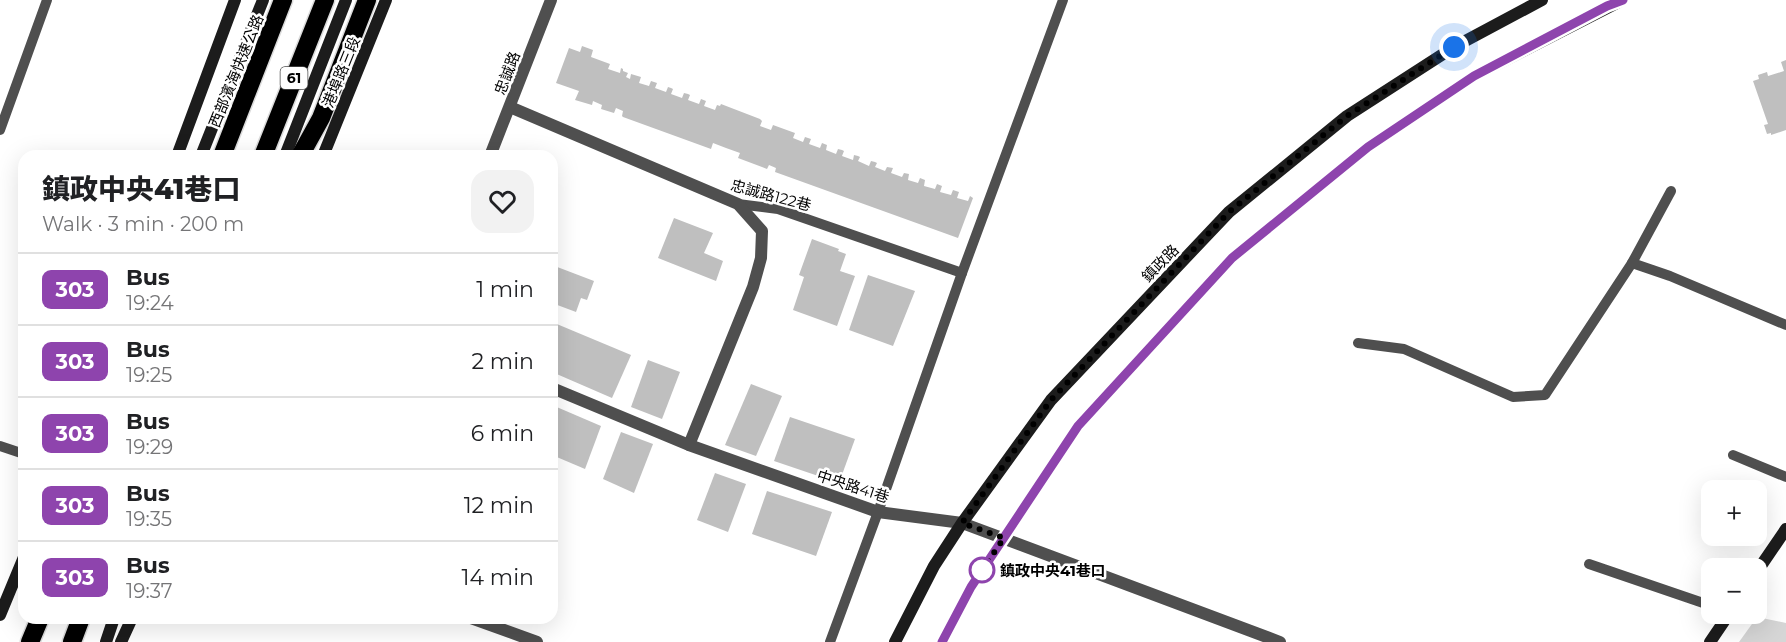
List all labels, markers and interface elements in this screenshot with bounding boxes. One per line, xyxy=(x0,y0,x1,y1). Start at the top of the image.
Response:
street label: 西部濱海快速公路 xyxy=(205,12,267,130)
your location xyxy=(1439,32,1469,62)
street label: 港埠路三段 xyxy=(318,34,364,110)
street label: 忠誠路 xyxy=(490,49,524,97)
road number: 61 xyxy=(280,67,308,89)
button: heart xyxy=(471,170,534,233)
text: 鎮政中央41巷口 xyxy=(42,172,240,206)
street label: 忠誠路122巷 xyxy=(729,175,813,215)
text: Walk · 3 min · 200 m xyxy=(42,212,244,236)
street label: 鎮政路 xyxy=(1138,240,1182,286)
text: Bus xyxy=(126,264,170,291)
text: 1 min xyxy=(476,276,534,303)
text: 303 xyxy=(56,277,94,302)
text: 19:24 xyxy=(126,291,174,315)
text: Bus xyxy=(126,336,170,363)
text: 2 min xyxy=(472,348,534,375)
text: 303 xyxy=(56,349,94,374)
text: 19:25 xyxy=(126,363,172,387)
text: Bus xyxy=(126,408,170,435)
text: 6 min xyxy=(471,420,534,447)
text: 303 xyxy=(56,421,94,446)
text: 19:29 xyxy=(126,435,173,459)
street label: 中央路41巷 xyxy=(814,465,892,507)
text: Bus xyxy=(126,480,170,507)
map controls xyxy=(1701,480,1767,624)
button: + xyxy=(1701,480,1767,546)
text: 12 min xyxy=(464,492,534,519)
text: 303 xyxy=(56,493,94,518)
text: 19:35 xyxy=(126,507,172,531)
text: Bus xyxy=(126,552,170,579)
marker: 鎮政中央41巷口 xyxy=(969,557,995,583)
button: − xyxy=(1701,558,1767,624)
place label: 鎮政中央41巷口 xyxy=(1000,561,1106,580)
text: 14 min xyxy=(462,564,534,591)
text: 303 xyxy=(56,565,94,590)
text: 19:37 xyxy=(126,579,172,603)

